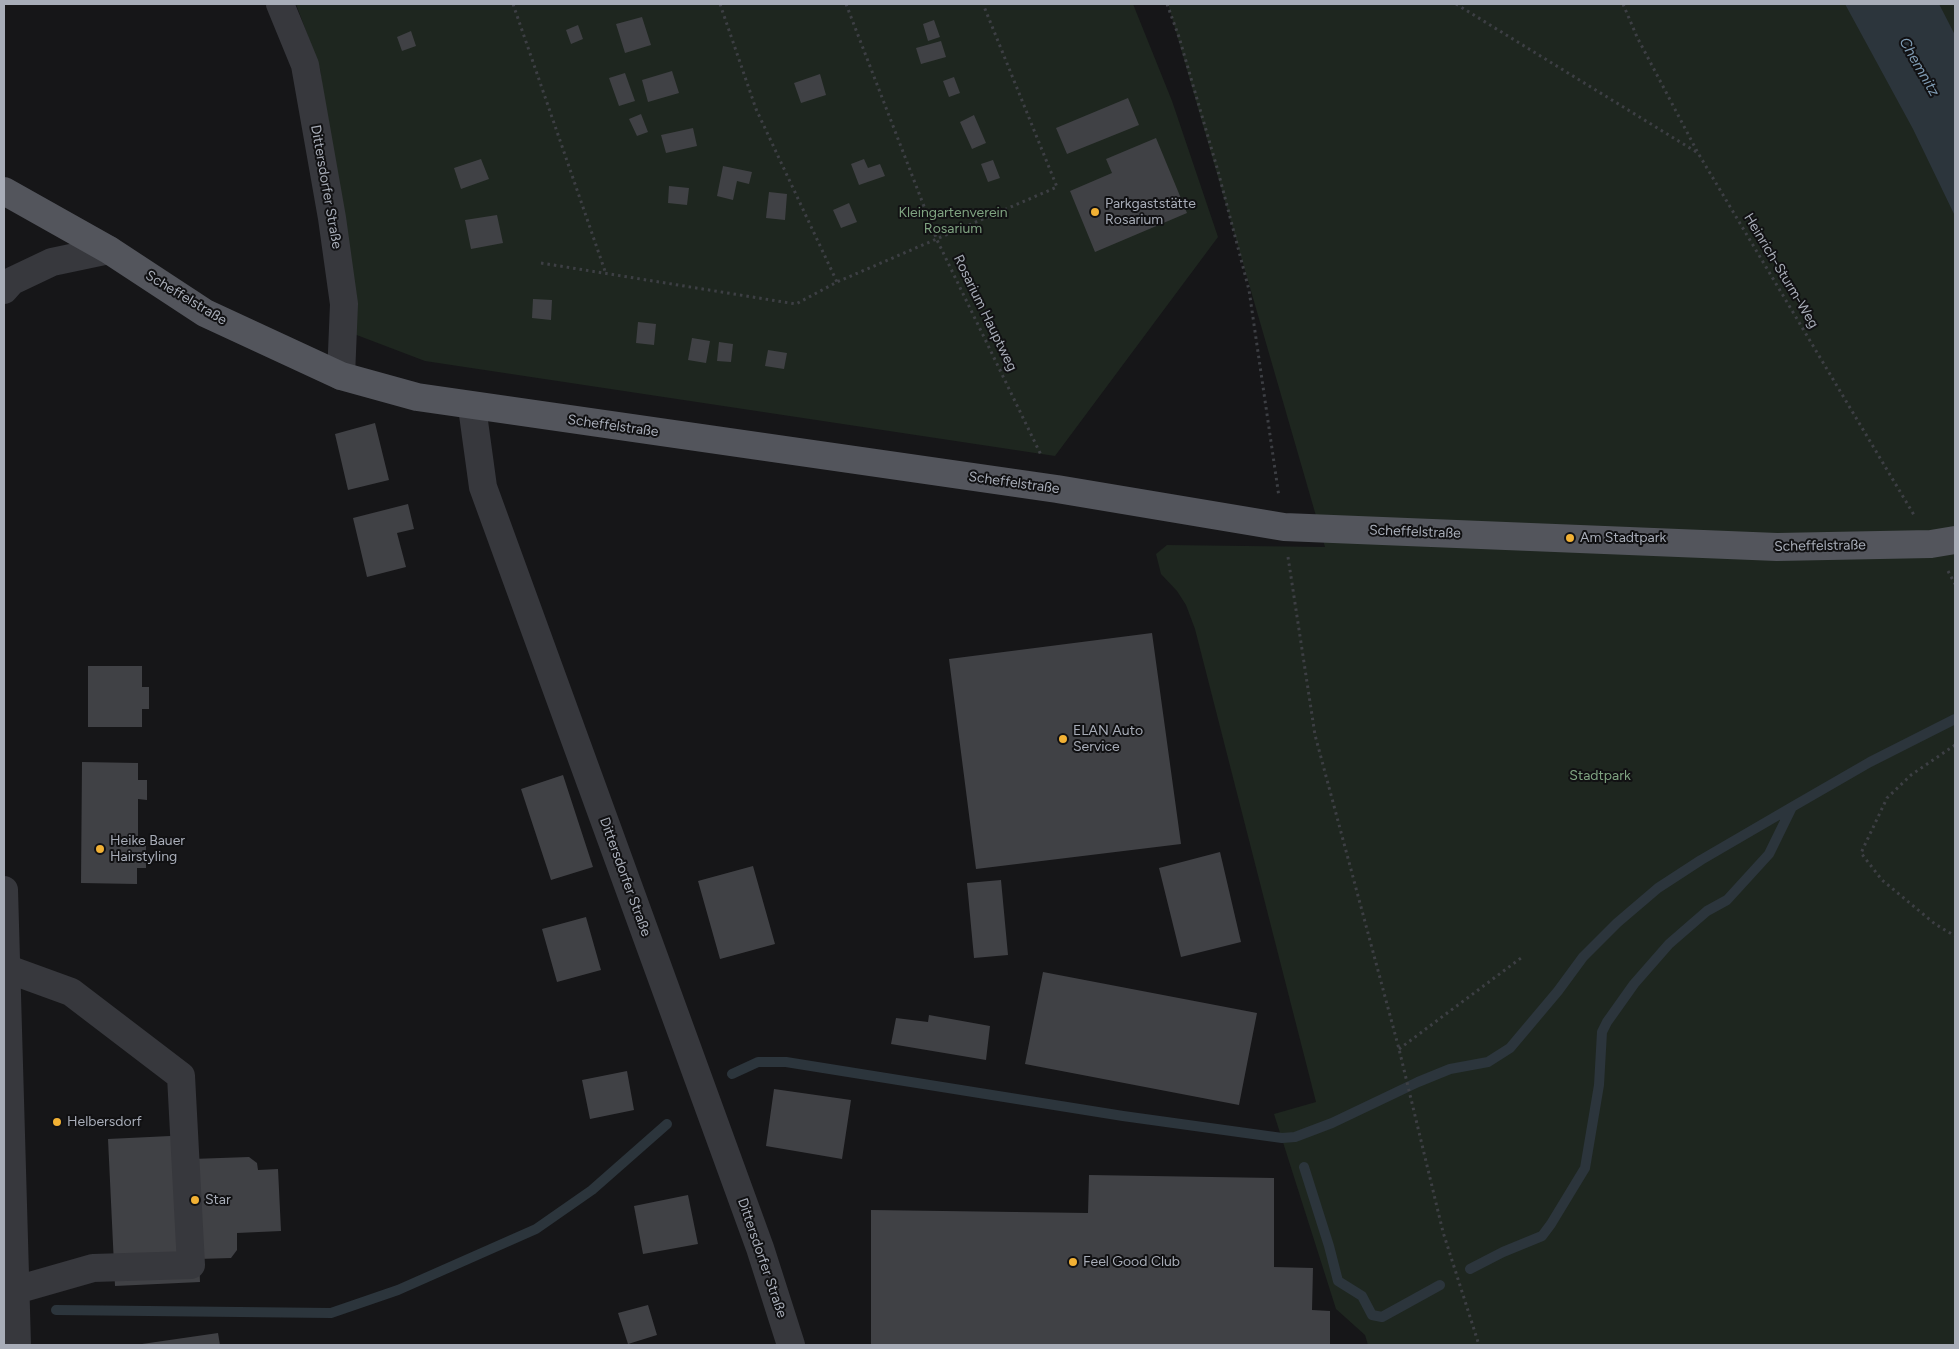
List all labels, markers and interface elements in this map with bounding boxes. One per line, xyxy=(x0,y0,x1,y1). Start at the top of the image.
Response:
water label: Chemnitz xyxy=(1895,34,1943,100)
street label: Dittersdorfer Straße xyxy=(307,124,345,250)
place label: Parkgaststätte Rosarium xyxy=(1105,196,1196,228)
park label: Kleingartenverein Rosarium xyxy=(898,205,1008,238)
marker: Parkgaststätte Rosarium xyxy=(1089,206,1101,218)
street label: Heinrich-Sturm-Weg xyxy=(1740,210,1822,332)
street label: Rosarium Hauptweg xyxy=(950,252,1020,374)
street label: Scheffelstraße xyxy=(142,267,230,329)
street label: Scheffelstraße xyxy=(566,411,660,441)
street label: Scheffelstraße xyxy=(967,468,1061,498)
street label: Scheffelstraße xyxy=(1369,522,1461,542)
place label: Am Stadtpark xyxy=(1580,530,1666,546)
marker: Am Stadtpark xyxy=(1564,532,1576,544)
street label: Scheffelstraße xyxy=(1774,537,1866,555)
place label: ELAN Auto Service xyxy=(1073,723,1143,756)
marker: ELAN Auto Service xyxy=(1057,733,1069,745)
park label: Stadtpark xyxy=(1569,768,1631,784)
street label: Dittersdorfer Straße xyxy=(596,815,654,939)
place label: Heike Bauer Hairstyling xyxy=(110,833,185,866)
marker: Heike Bauer Hairstyling xyxy=(94,843,106,855)
place label: Helbersdorf xyxy=(67,1114,142,1130)
marker: Helbersdorf xyxy=(51,1116,63,1128)
place label: Star xyxy=(205,1192,231,1208)
marker: Star xyxy=(189,1194,201,1206)
street label: Dittersdorfer Straße xyxy=(734,1196,790,1320)
place label: Feel Good Club xyxy=(1083,1254,1180,1270)
marker: Feel Good Club xyxy=(1067,1256,1079,1268)

